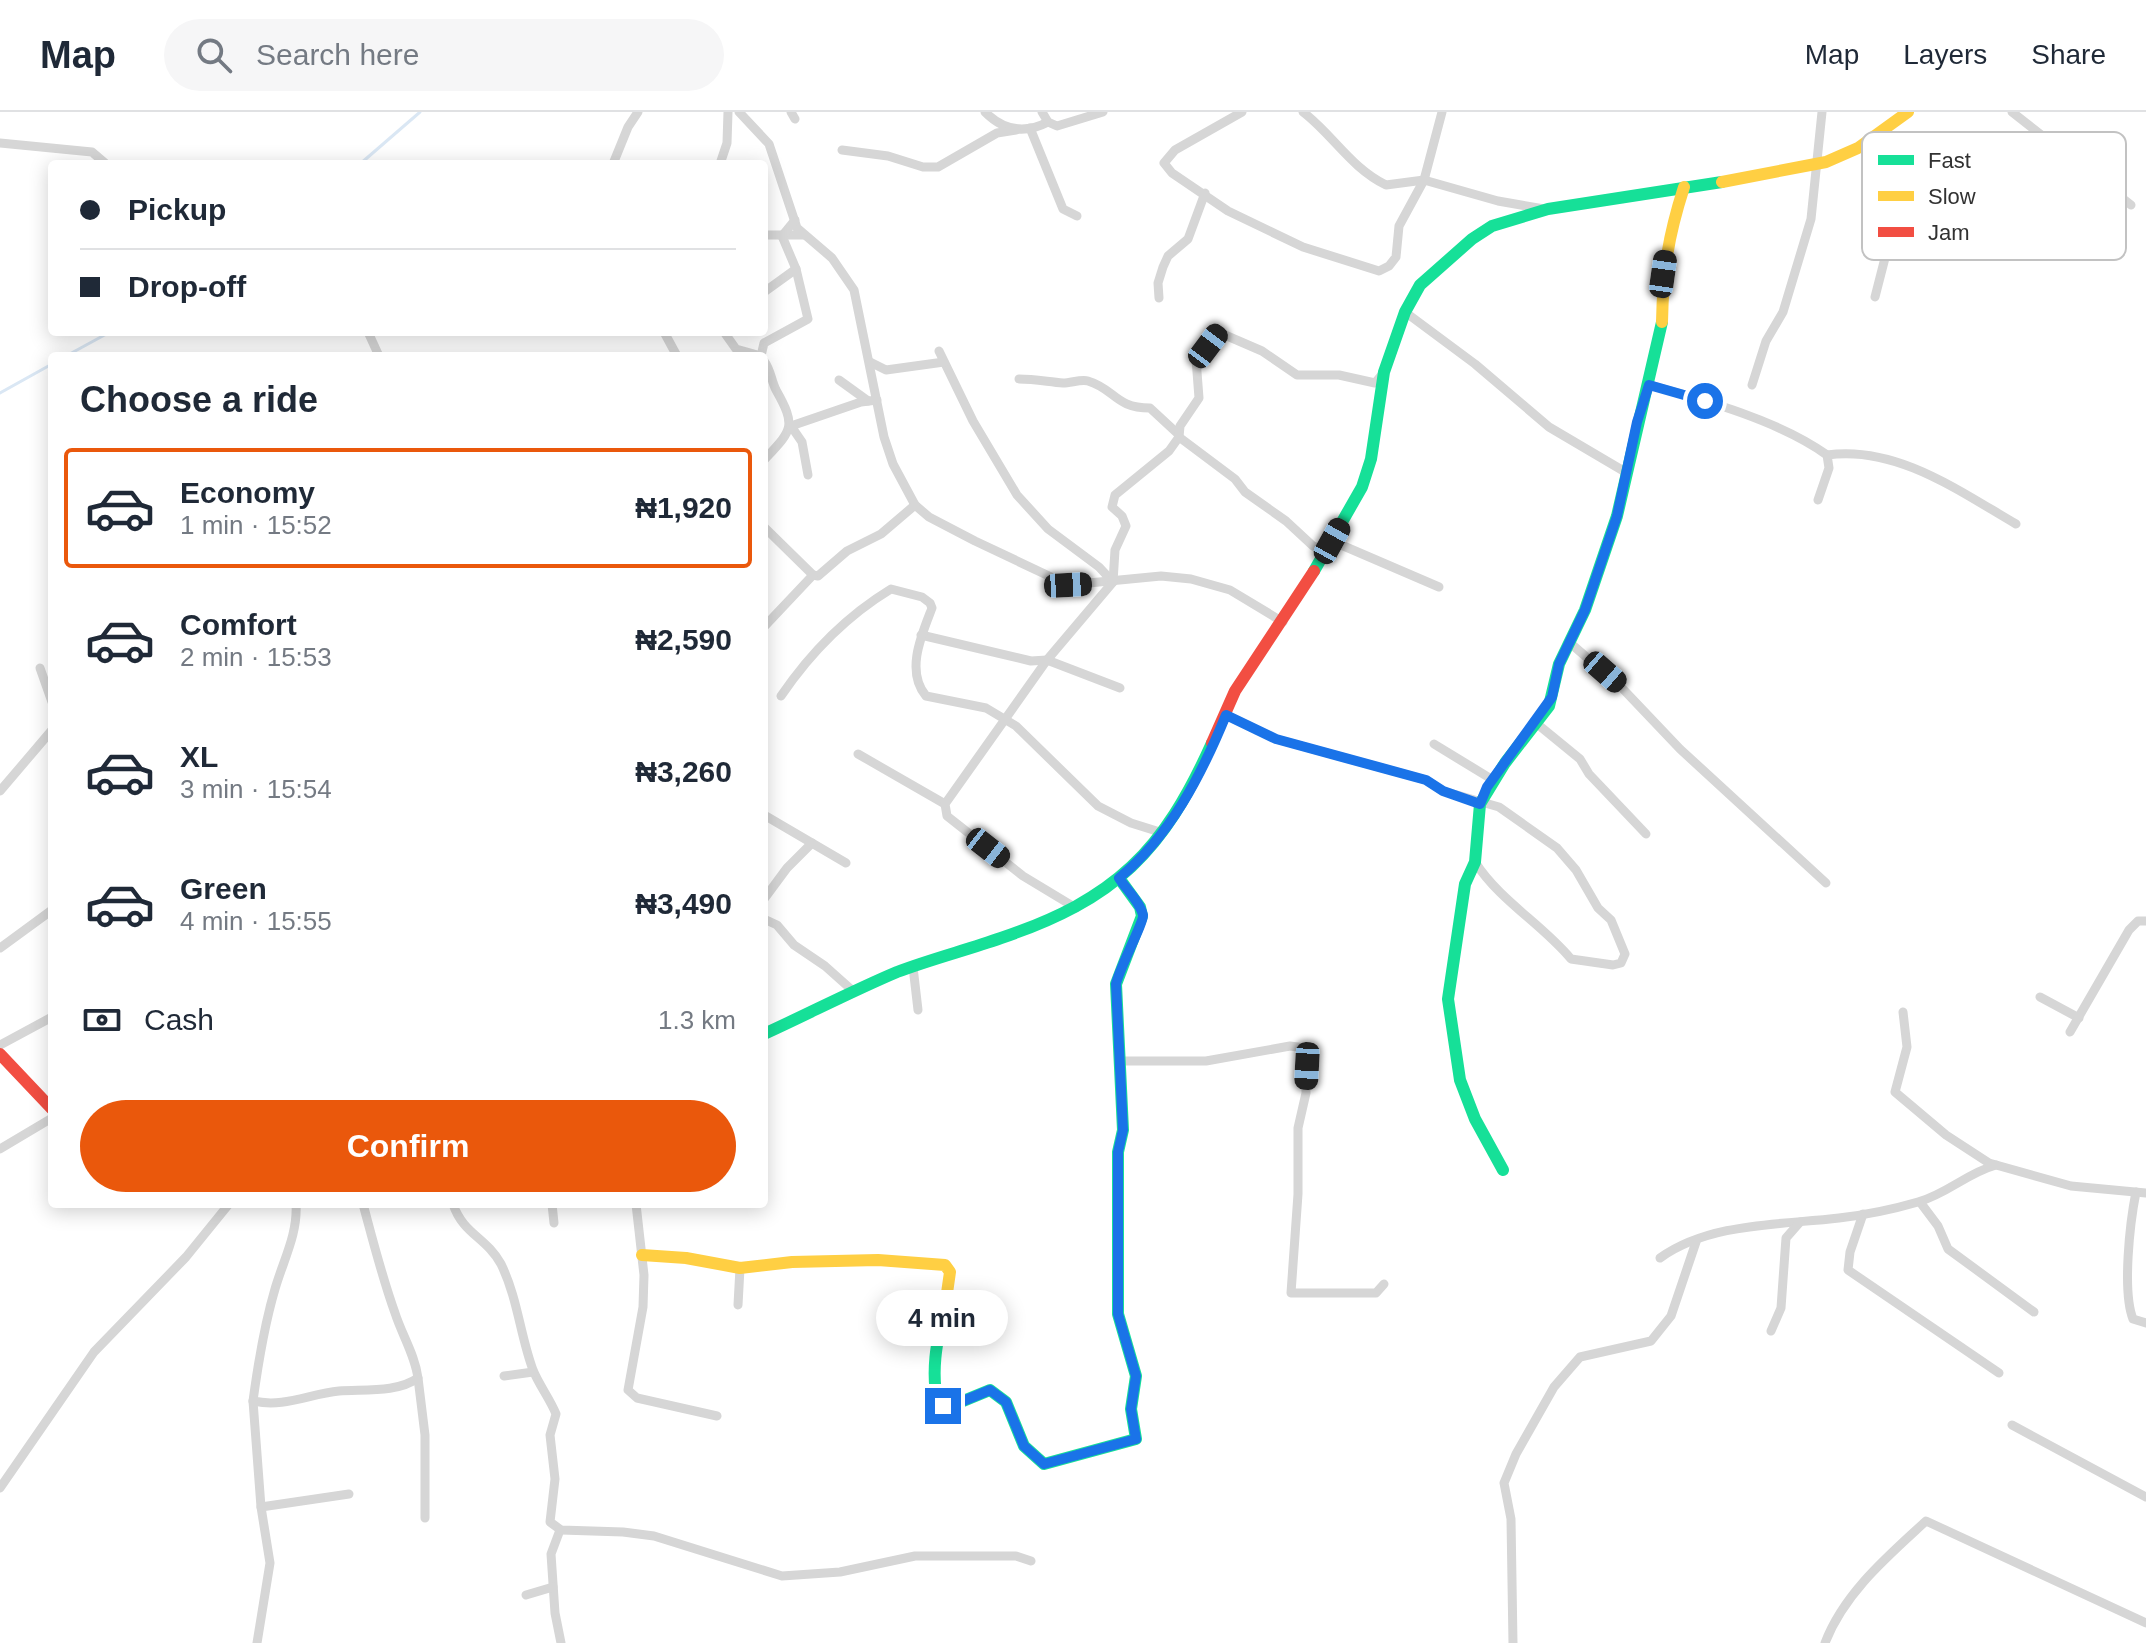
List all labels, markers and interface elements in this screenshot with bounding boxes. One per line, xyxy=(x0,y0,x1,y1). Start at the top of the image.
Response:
search box xyxy=(164,19,724,91)
icon: search xyxy=(192,33,236,77)
text: Map xyxy=(40,34,116,76)
text: Search here xyxy=(256,38,419,71)
text: Map xyxy=(1805,39,1859,70)
text: Layers xyxy=(1903,39,1987,70)
text: Share xyxy=(2031,39,2106,70)
legend xyxy=(1862,132,2126,260)
text: Fast xyxy=(1928,148,1971,173)
text: Slow xyxy=(1928,184,1976,209)
text: Pickup xyxy=(128,193,226,226)
text: Jam xyxy=(1928,220,1970,245)
car xyxy=(1648,249,1678,299)
text: Drop-off xyxy=(128,270,246,303)
car xyxy=(1184,320,1232,372)
text: Choose a ride xyxy=(80,379,318,420)
route start xyxy=(1687,383,1723,419)
icon: car xyxy=(84,472,156,544)
text: Economy xyxy=(180,476,315,509)
text: ₦1,920 xyxy=(635,491,732,524)
text: 1 min · 15:52 xyxy=(180,510,332,540)
car xyxy=(1310,514,1354,568)
car xyxy=(1043,572,1093,598)
icon: car xyxy=(84,604,156,676)
text: Comfort xyxy=(180,608,297,641)
text: ₦2,590 xyxy=(635,623,732,656)
text: 2 min · 15:53 xyxy=(180,642,332,672)
car xyxy=(1579,647,1631,697)
icon: car xyxy=(84,736,156,808)
text: XL xyxy=(180,740,218,773)
text: ₦3,260 xyxy=(635,755,732,788)
text: 3 min · 15:54 xyxy=(180,774,332,804)
car xyxy=(962,824,1014,872)
icon: car xyxy=(84,868,156,940)
text: Green xyxy=(180,872,267,905)
text: ₦3,490 xyxy=(635,887,732,920)
text: 4 min · 15:55 xyxy=(180,906,332,936)
icon: cash xyxy=(80,998,124,1042)
text: Cash xyxy=(144,1003,214,1036)
text: 1.3 km xyxy=(658,1005,736,1035)
car xyxy=(1294,1041,1320,1091)
button: Confirm xyxy=(80,1100,736,1192)
callout: 4 min xyxy=(877,1290,1009,1346)
text: 4 min xyxy=(908,1303,976,1333)
route end xyxy=(925,1388,961,1424)

